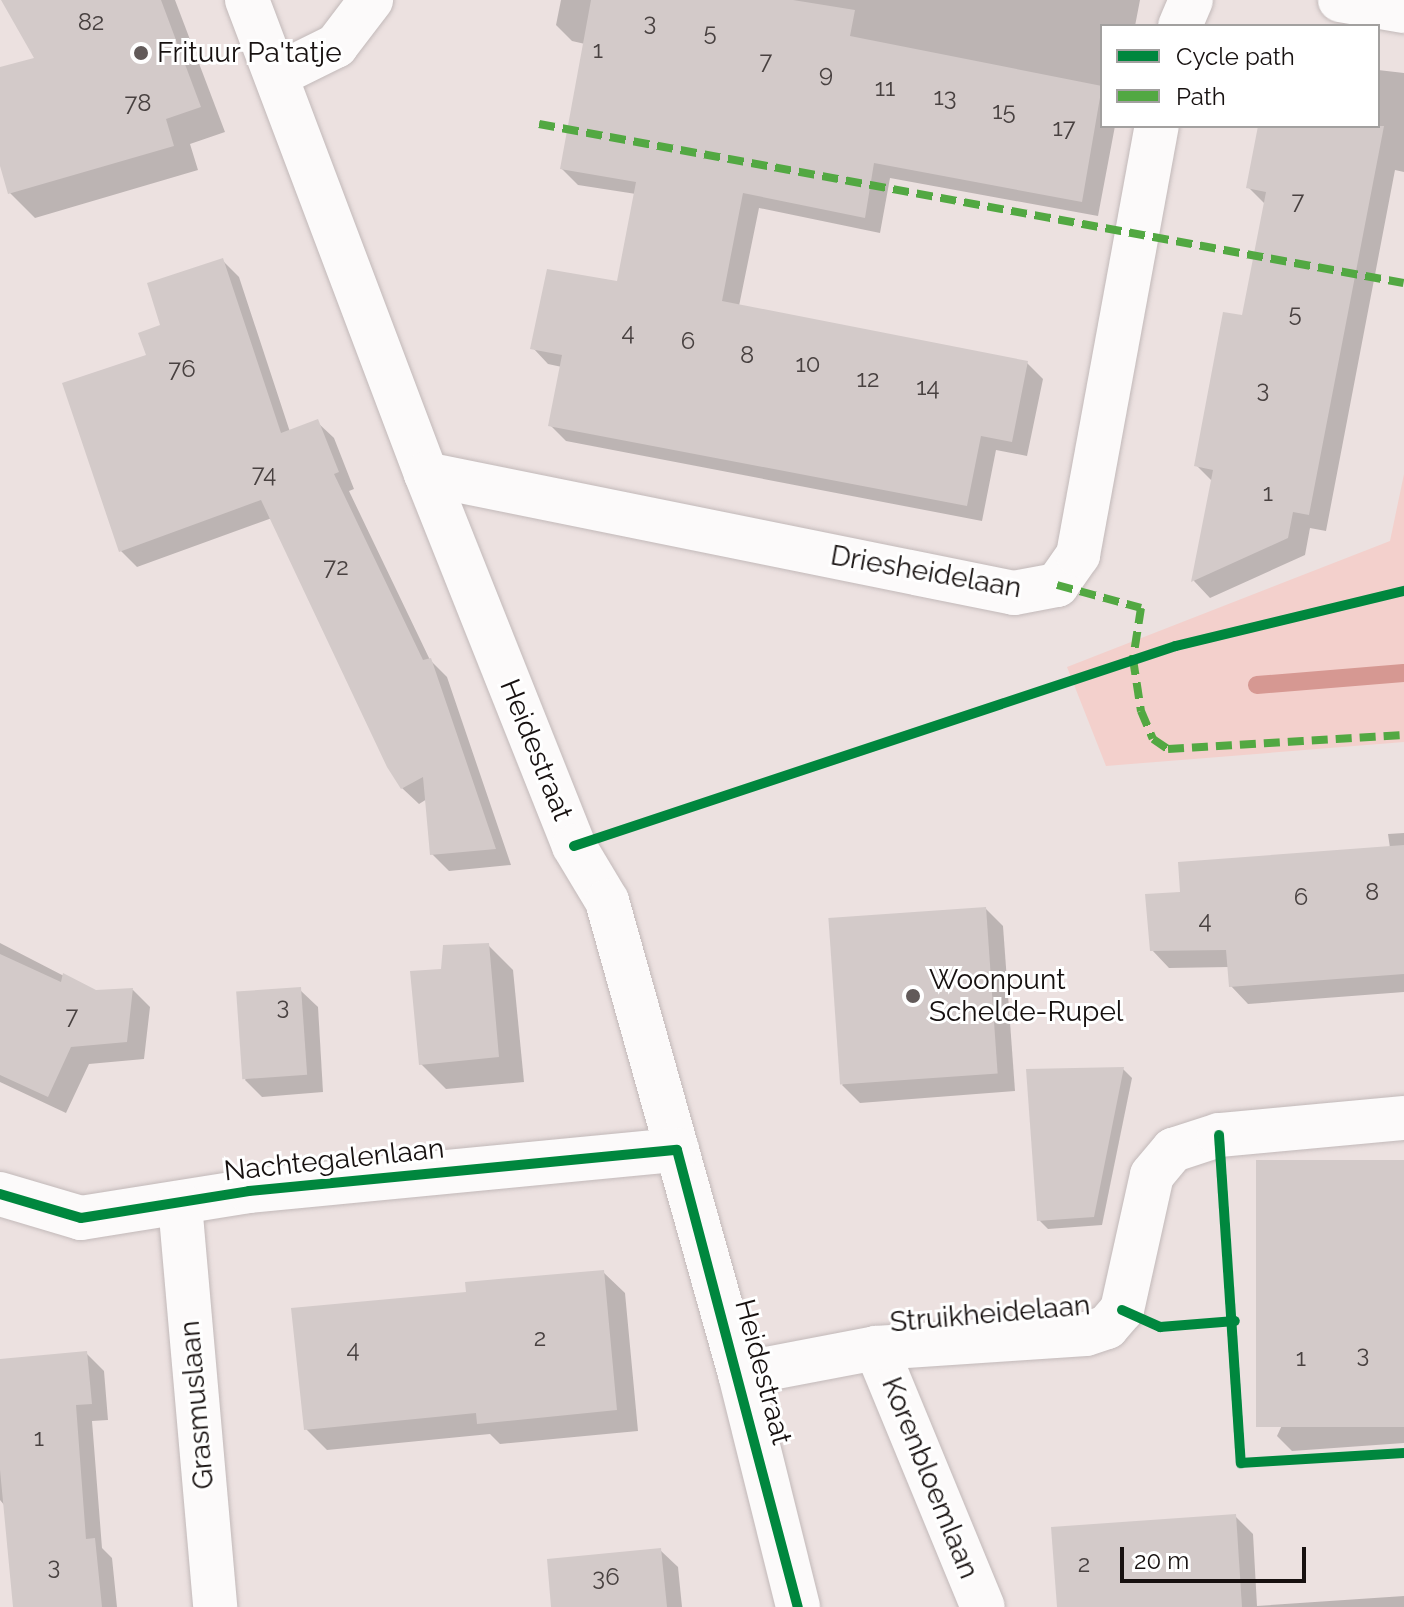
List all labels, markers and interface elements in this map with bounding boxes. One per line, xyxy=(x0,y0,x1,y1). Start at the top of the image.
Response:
house number: 82 xyxy=(78,8,104,36)
house number: 3 xyxy=(644,8,656,36)
house number: 5 xyxy=(703,18,717,46)
legend xyxy=(1100,24,1380,128)
place label: Frituur Pa'tatje xyxy=(157,36,342,70)
house number: 1 xyxy=(593,36,603,64)
text: Cycle path xyxy=(1176,42,1295,71)
marker: Frituur Pa'tatje xyxy=(132,44,150,62)
house number: 7 xyxy=(760,47,772,75)
house number: 9 xyxy=(819,60,833,88)
house number: 11 xyxy=(875,74,895,102)
text: Path xyxy=(1176,82,1226,111)
house number: 13 xyxy=(933,83,957,111)
house number: 78 xyxy=(124,89,152,117)
house number: 15 xyxy=(992,97,1016,125)
house number: 17 xyxy=(1053,114,1075,142)
house number: 7 xyxy=(1292,187,1304,215)
house number: 5 xyxy=(1288,299,1302,327)
house number: 4 xyxy=(621,318,635,346)
house number: 6 xyxy=(681,327,695,355)
house number: 8 xyxy=(740,341,754,369)
house number: 10 xyxy=(796,350,820,378)
house number: 76 xyxy=(168,355,196,383)
house number: 12 xyxy=(857,365,879,393)
house number: 14 xyxy=(916,373,940,401)
house number: 3 xyxy=(1257,375,1269,403)
house number: 74 xyxy=(252,460,276,488)
house number: 1 xyxy=(1263,479,1273,507)
street label: Driesheidelaan xyxy=(828,539,1024,605)
house number: 72 xyxy=(323,553,349,581)
street label: Heidestraat xyxy=(492,675,580,825)
house number: 8 xyxy=(1365,878,1379,906)
house number: 6 xyxy=(1294,883,1308,911)
house number: 4 xyxy=(1198,906,1212,934)
place label: Woonpunt Schelde-Rupel xyxy=(929,963,1123,1029)
marker: Woonpunt Schelde-Rupel xyxy=(904,987,922,1005)
house number: 3 xyxy=(277,992,289,1020)
house number: 7 xyxy=(66,1002,78,1030)
street label: Nachtegalenlaan xyxy=(222,1132,446,1188)
street label: Struikheidelaan xyxy=(889,1289,1091,1339)
street label: Heidestraat xyxy=(727,1296,799,1448)
street label: Grasmuslaan xyxy=(173,1319,221,1491)
house number: 2 xyxy=(534,1324,546,1352)
house number: 4 xyxy=(346,1335,360,1363)
house number: 3 xyxy=(1357,1340,1369,1368)
house number: 1 xyxy=(1296,1344,1306,1372)
street label: Korenbloemlaan xyxy=(874,1372,986,1584)
house number: 1 xyxy=(34,1424,44,1452)
scale bar xyxy=(1124,1531,1310,1581)
text: 20 m xyxy=(1134,1546,1189,1575)
house number: 2 xyxy=(1078,1550,1090,1578)
house number: 3 xyxy=(48,1552,60,1580)
house number: 36 xyxy=(592,1563,620,1591)

